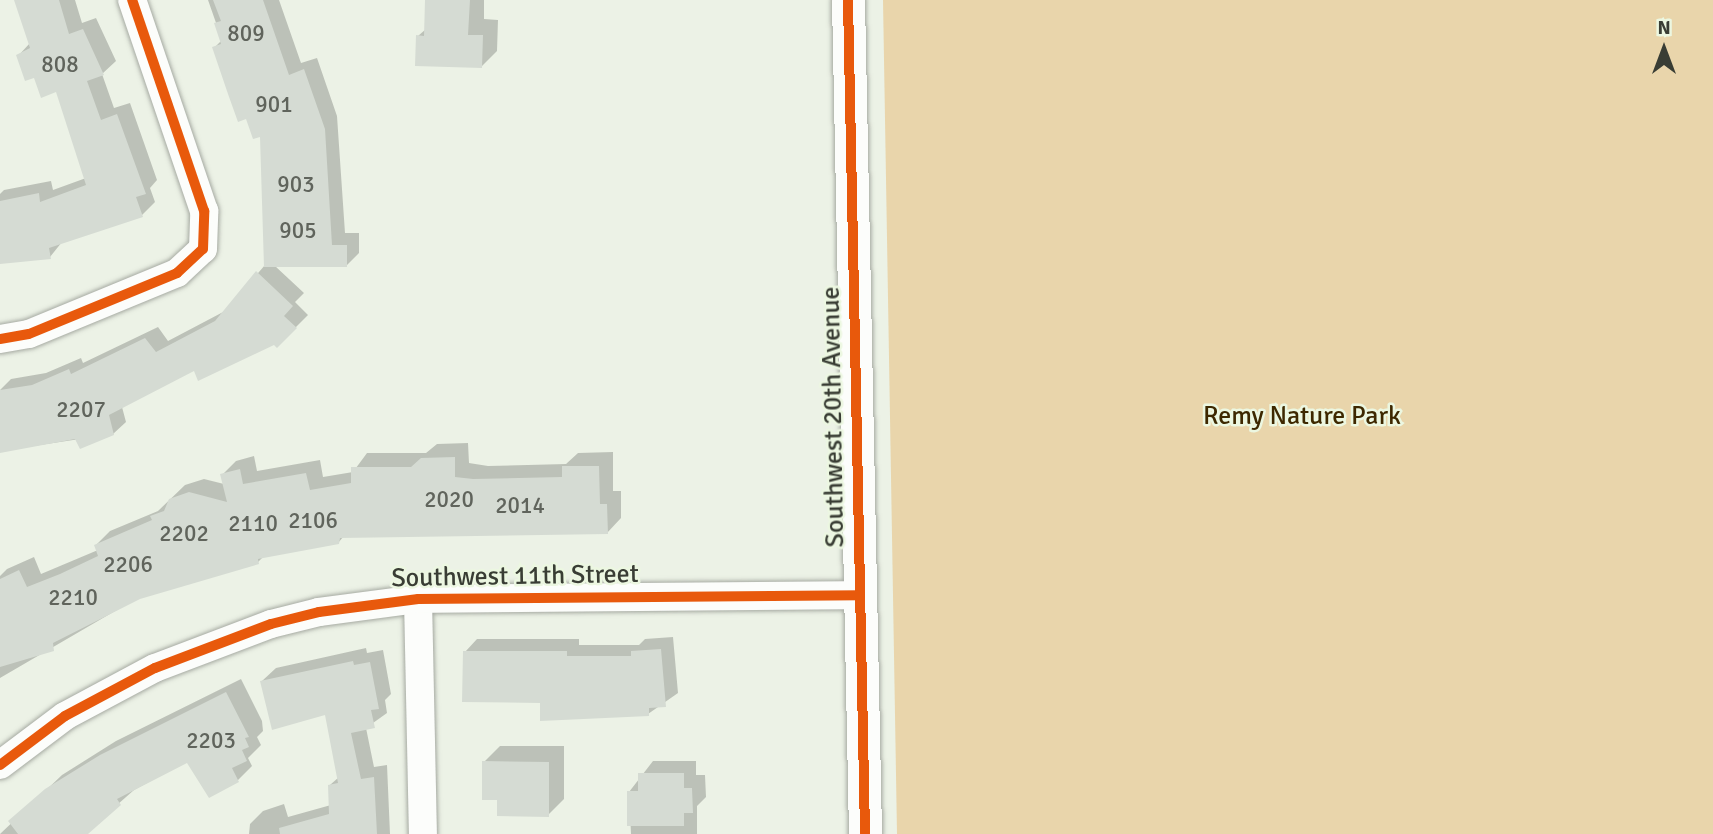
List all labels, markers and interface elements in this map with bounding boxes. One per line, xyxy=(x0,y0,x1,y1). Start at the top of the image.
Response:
north arrow xyxy=(1629,14,1699,84)
text: N xyxy=(1657,16,1671,40)
house number: 809 xyxy=(227,20,265,48)
house number: 808 xyxy=(41,51,79,79)
house number: 901 xyxy=(255,91,293,119)
house number: 903 xyxy=(277,171,315,199)
house number: 905 xyxy=(279,217,317,245)
street label: Southwest 20th Avenue xyxy=(816,286,852,548)
house number: 2207 xyxy=(56,396,106,424)
park label: Remy Nature Park xyxy=(1203,401,1401,433)
house number: 2020 xyxy=(424,486,474,514)
house number: 2014 xyxy=(495,492,545,520)
house number: 2106 xyxy=(288,507,338,535)
house number: 2110 xyxy=(228,510,278,538)
house number: 2202 xyxy=(159,520,209,548)
house number: 2206 xyxy=(103,551,153,579)
street label: Southwest 11th Street xyxy=(391,559,639,595)
house number: 2210 xyxy=(48,584,98,612)
house number: 2203 xyxy=(186,727,236,755)

